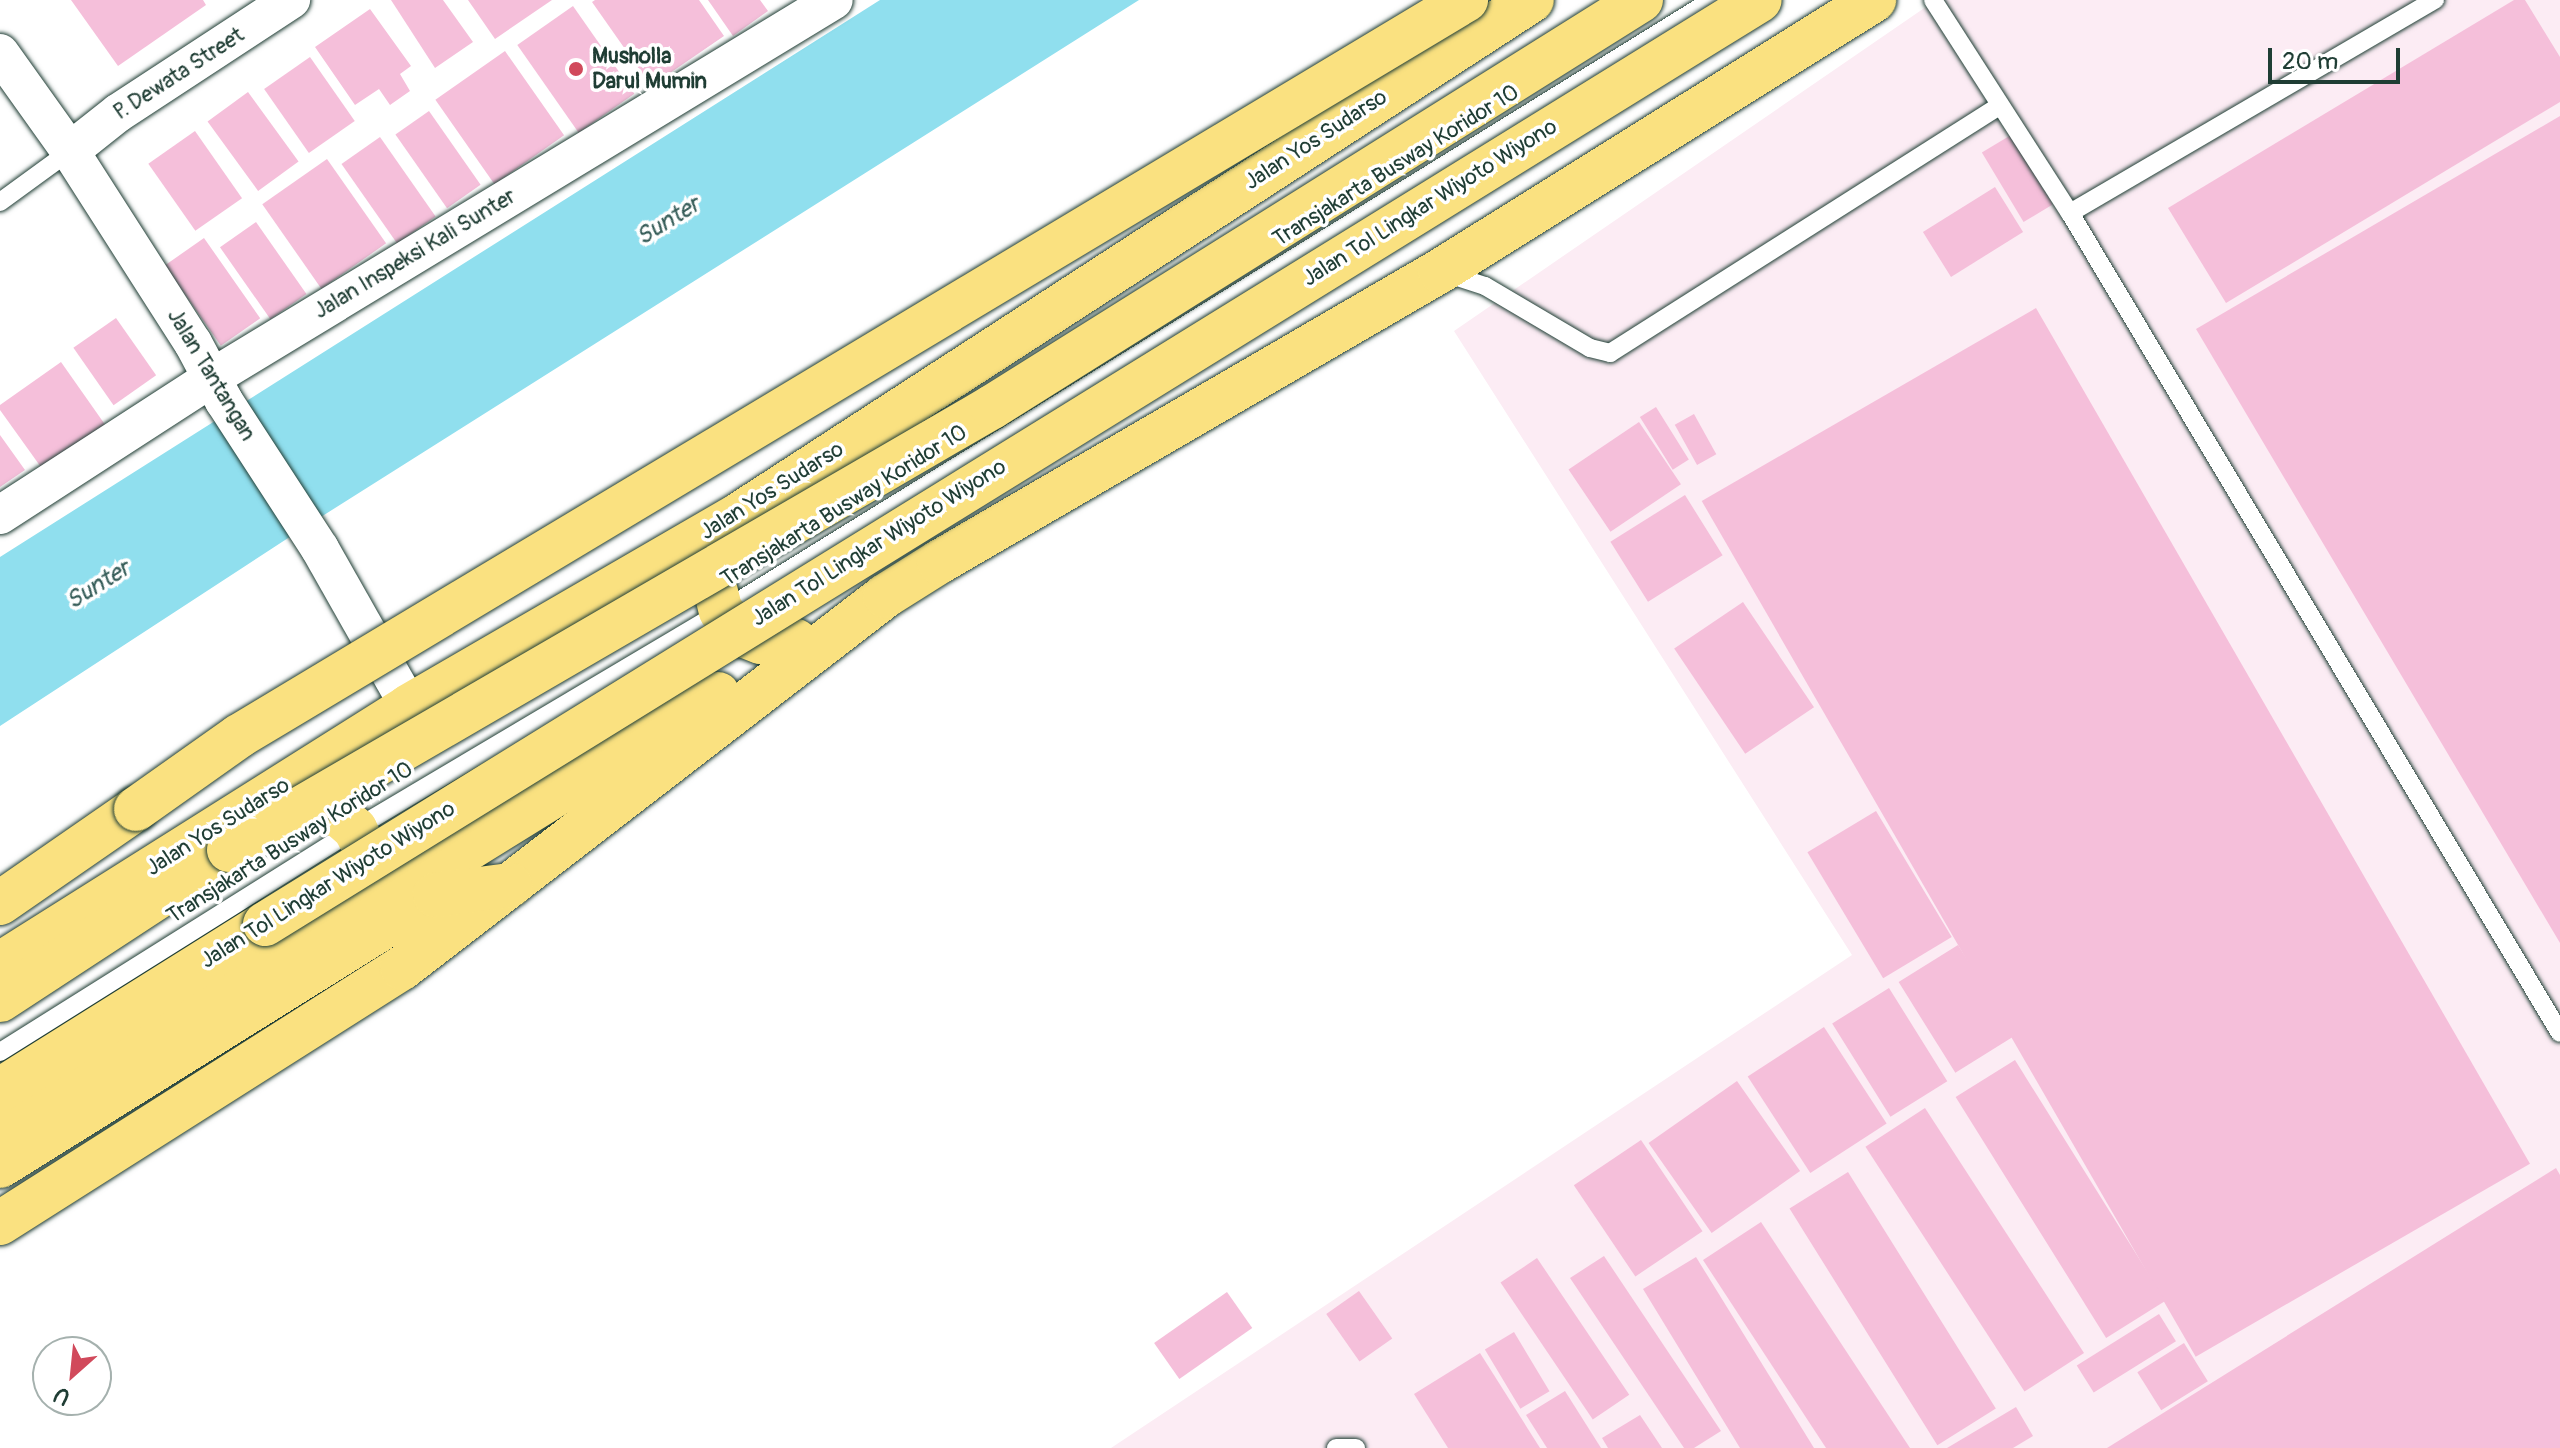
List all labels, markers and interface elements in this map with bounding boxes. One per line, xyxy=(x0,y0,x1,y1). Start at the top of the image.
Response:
street label: P. Dewata Street xyxy=(109,22,249,126)
scale bar xyxy=(2272,32,2404,82)
place label: Musholla Darul Mumin xyxy=(592,43,707,94)
text: 20 m xyxy=(2282,47,2338,76)
marker: Musholla Darul Mumin xyxy=(567,60,585,78)
street label: Transjakarta Busway Koridor 10 xyxy=(1268,79,1524,253)
street label: Jalan Yos Sudarso xyxy=(1240,84,1392,196)
street label: Jalan Tol Lingkar Wiyoto Wiyono xyxy=(1298,114,1562,292)
street label: Jalan Inspeksi Kali Sunter xyxy=(309,183,521,325)
water label: Sunter xyxy=(631,190,705,252)
street label: Jalan Tantangan xyxy=(161,304,261,446)
street label: Transjakarta Busway Koridor 10 xyxy=(716,419,972,593)
street label: Jalan Yos Sudarso xyxy=(695,436,849,546)
street label: Jalan Tol Lingkar Wiyoto Wiyono xyxy=(747,454,1011,632)
water label: Sunter xyxy=(61,554,135,616)
street label: Transjakarta Busway Koridor 10 xyxy=(162,756,418,930)
street label: Jalan Yos Sudarso xyxy=(141,772,295,882)
street label: Jalan Tol Lingkar Wiyoto Wiyono xyxy=(196,796,460,974)
north arrow xyxy=(32,1336,112,1416)
text: U xyxy=(49,1380,75,1411)

